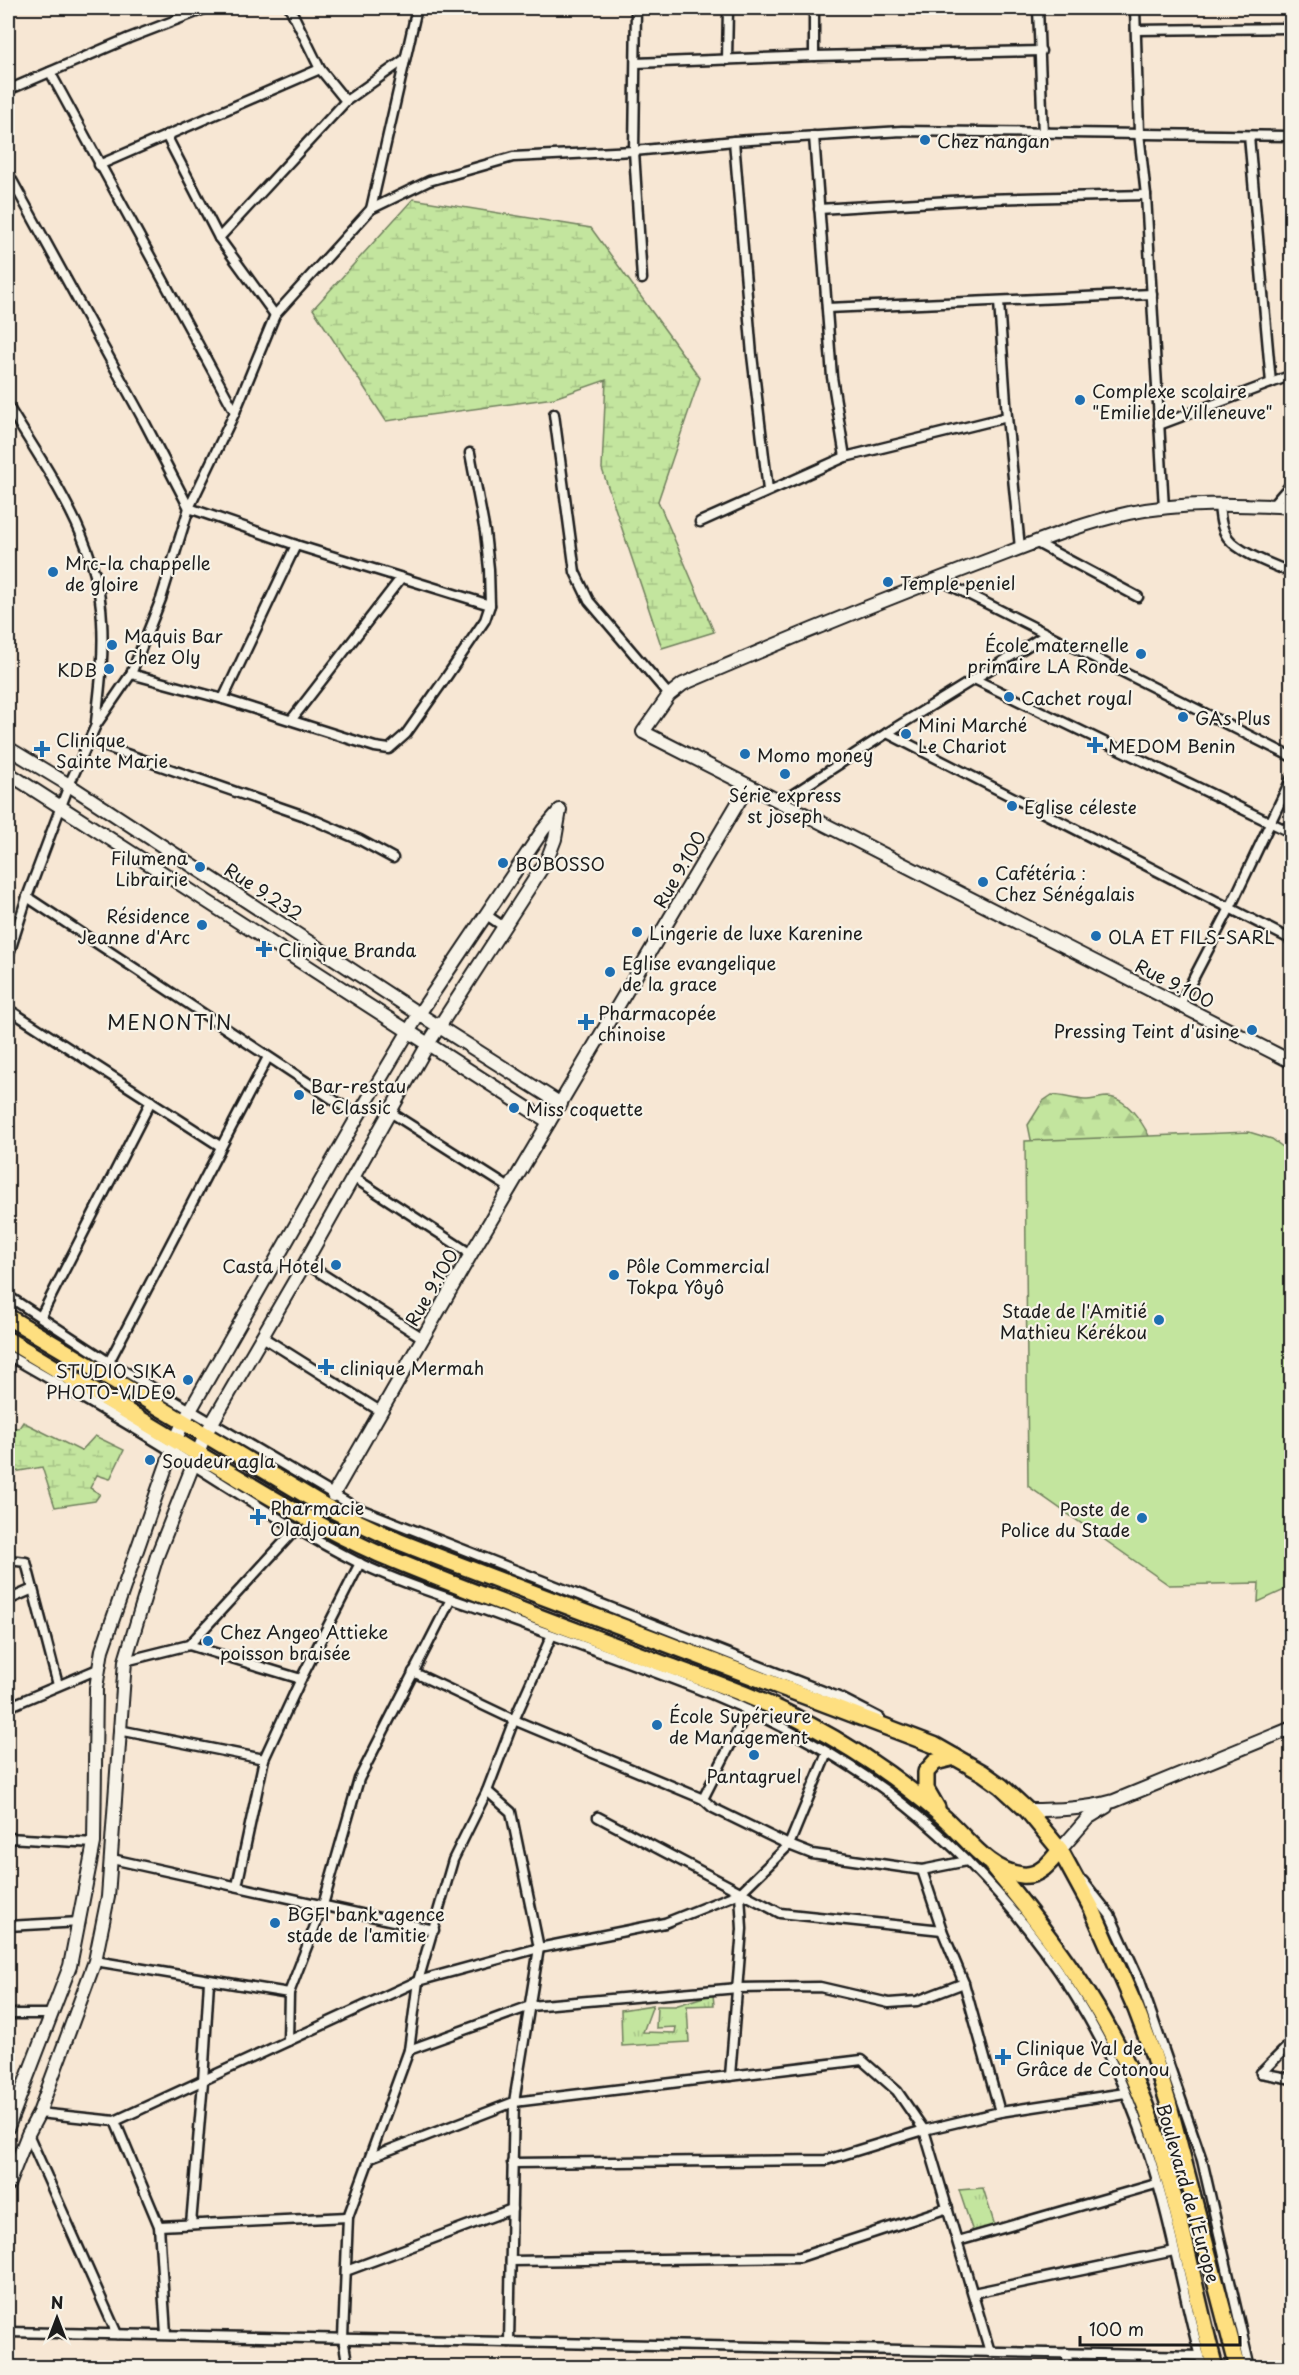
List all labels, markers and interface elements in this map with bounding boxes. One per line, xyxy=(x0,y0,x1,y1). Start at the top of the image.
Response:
place label: Chez nangan xyxy=(937,127,1050,154)
marker: Chez nangan xyxy=(918,133,932,147)
place label: Complexe scolaire "Emilie de Villeneuve" xyxy=(1092,377,1273,425)
marker: Complexe scolaire "Emilie de Villeneuve" xyxy=(1073,393,1087,407)
place label: Mrc-la chappelle de gloire xyxy=(65,549,211,597)
marker: Mrc-la chappelle de gloire xyxy=(46,565,60,579)
place label: Temple peniel xyxy=(900,569,1015,596)
marker: Temple peniel xyxy=(881,575,895,589)
place label: Maquis Bar Chez Oly xyxy=(124,622,224,670)
place label: École maternelle primaire LA Ronde xyxy=(967,631,1129,679)
marker: Maquis Bar Chez Oly xyxy=(105,638,119,652)
marker: École maternelle primaire LA Ronde xyxy=(1134,647,1148,661)
place label: KDB xyxy=(57,656,97,683)
marker: KDB xyxy=(102,662,116,676)
place label: Cachet royal xyxy=(1021,684,1132,711)
marker: Cachet royal xyxy=(1002,690,1016,704)
place label: GAs Plus xyxy=(1195,704,1270,731)
marker: GAs Plus xyxy=(1176,710,1190,724)
place label: Mini Marché Le Chariot xyxy=(918,711,1027,759)
place label: Clinique Sainte Marie xyxy=(56,726,168,774)
marker: Mini Marché Le Chariot xyxy=(899,727,913,741)
place label: MEDOM Benin xyxy=(1108,732,1236,759)
marker: MEDOM Benin xyxy=(1086,736,1104,754)
marker: Clinique Sainte Marie xyxy=(33,740,51,758)
place label: Momo money xyxy=(757,741,873,768)
marker: Momo money xyxy=(738,747,752,761)
marker: Série express st joseph xyxy=(778,767,792,781)
place label: Série express st joseph xyxy=(729,781,841,829)
place label: Eglise céleste xyxy=(1024,793,1137,820)
marker: Eglise céleste xyxy=(1005,799,1019,813)
street label: Rue 9.100 xyxy=(646,825,712,913)
place label: Filumena Librairie xyxy=(111,844,189,892)
place label: BOBOSSO xyxy=(515,850,605,877)
street label: Rue 9.232 xyxy=(220,856,308,926)
marker: BOBOSSO xyxy=(496,856,510,870)
place label: Cafétéria : Chez Sénégalais xyxy=(995,859,1135,907)
marker: Filumena Librairie xyxy=(193,860,207,874)
marker: Cafétéria : Chez Sénégalais xyxy=(976,875,990,889)
place label: Résidence Jeanne d'Arc xyxy=(77,902,190,950)
marker: Résidence Jeanne d'Arc xyxy=(195,918,209,932)
place label: Lingerie de luxe Karenine xyxy=(649,919,863,946)
place label: OLA ET FILS-SARL xyxy=(1108,923,1275,950)
marker: Lingerie de luxe Karenine xyxy=(630,925,644,939)
marker: OLA ET FILS-SARL xyxy=(1089,929,1103,943)
place label: Clinique Branda xyxy=(278,936,416,963)
marker: Clinique Branda xyxy=(255,940,273,958)
place label: Eglise evangelique de la grace xyxy=(622,949,776,997)
street label: Rue 9.100 xyxy=(1131,952,1219,1014)
marker: Eglise evangelique de la grace xyxy=(603,965,617,979)
place label: Pharmacopée chinoise xyxy=(598,999,717,1047)
district label: MENONTIN xyxy=(107,1007,233,1037)
marker: Pharmacopée chinoise xyxy=(579,1015,593,1029)
place label: Pressing Teint d'usine xyxy=(1054,1017,1240,1044)
marker: Pressing Teint d'usine xyxy=(1245,1023,1259,1037)
place label: Bar-restau le Classic xyxy=(311,1072,406,1120)
marker: Bar-restau le Classic xyxy=(292,1088,306,1102)
place label: Miss coquette xyxy=(526,1095,643,1122)
marker: Miss coquette xyxy=(507,1101,521,1115)
street label: Rue 9.100 xyxy=(398,1243,464,1331)
place label: Casta Hotel xyxy=(222,1252,324,1279)
place label: Pôle Commercial Tokpa Yôyô xyxy=(626,1252,770,1300)
marker: Casta Hotel xyxy=(329,1258,343,1272)
marker: Pôle Commercial Tokpa Yôyô xyxy=(607,1268,621,1282)
place label: Stade de l'Amitié Mathieu Kérékou xyxy=(1000,1297,1147,1345)
marker: Stade de l'Amitié Mathieu Kérékou xyxy=(1152,1313,1166,1327)
place label: clinique Mermah xyxy=(340,1354,484,1381)
place label: STUDIO SIKA PHOTO-VIDEO xyxy=(46,1357,176,1405)
marker: clinique Mermah xyxy=(317,1358,335,1376)
marker: STUDIO SIKA PHOTO-VIDEO xyxy=(181,1373,195,1387)
place label: Soudeur agla xyxy=(162,1447,276,1474)
marker: Soudeur agla xyxy=(143,1453,157,1467)
place label: Pharmacie Oladjouan xyxy=(270,1494,364,1542)
place label: Poste de Police du Stade xyxy=(1001,1495,1130,1543)
marker: Pharmacie Oladjouan xyxy=(251,1510,265,1524)
marker: Poste de Police du Stade xyxy=(1135,1511,1149,1525)
place label: Chez Angeo Attieke poisson braisée xyxy=(220,1618,389,1666)
marker: Chez Angeo Attieke poisson braisée xyxy=(201,1634,215,1648)
place label: École Supérieure de Management xyxy=(669,1702,811,1750)
marker: École Supérieure de Management xyxy=(650,1718,664,1732)
marker: Pantagruel xyxy=(747,1748,761,1762)
place label: Pantagruel xyxy=(706,1762,802,1789)
place label: BGFI bank agence stade de l'amitie xyxy=(287,1900,445,1948)
marker: BGFI bank agence stade de l'amitie xyxy=(268,1916,282,1930)
place label: Clinique Val de Grâce de Cotonou xyxy=(1016,2034,1170,2082)
marker: Clinique Val de Grâce de Cotonou xyxy=(994,2048,1012,2066)
street label: Boulevard de l’Europe xyxy=(1150,2100,1228,2286)
north arrow xyxy=(27,2288,87,2348)
text: N xyxy=(51,2290,63,2314)
scale bar xyxy=(1080,2309,1240,2347)
text: 100 m xyxy=(1089,2315,1144,2342)

